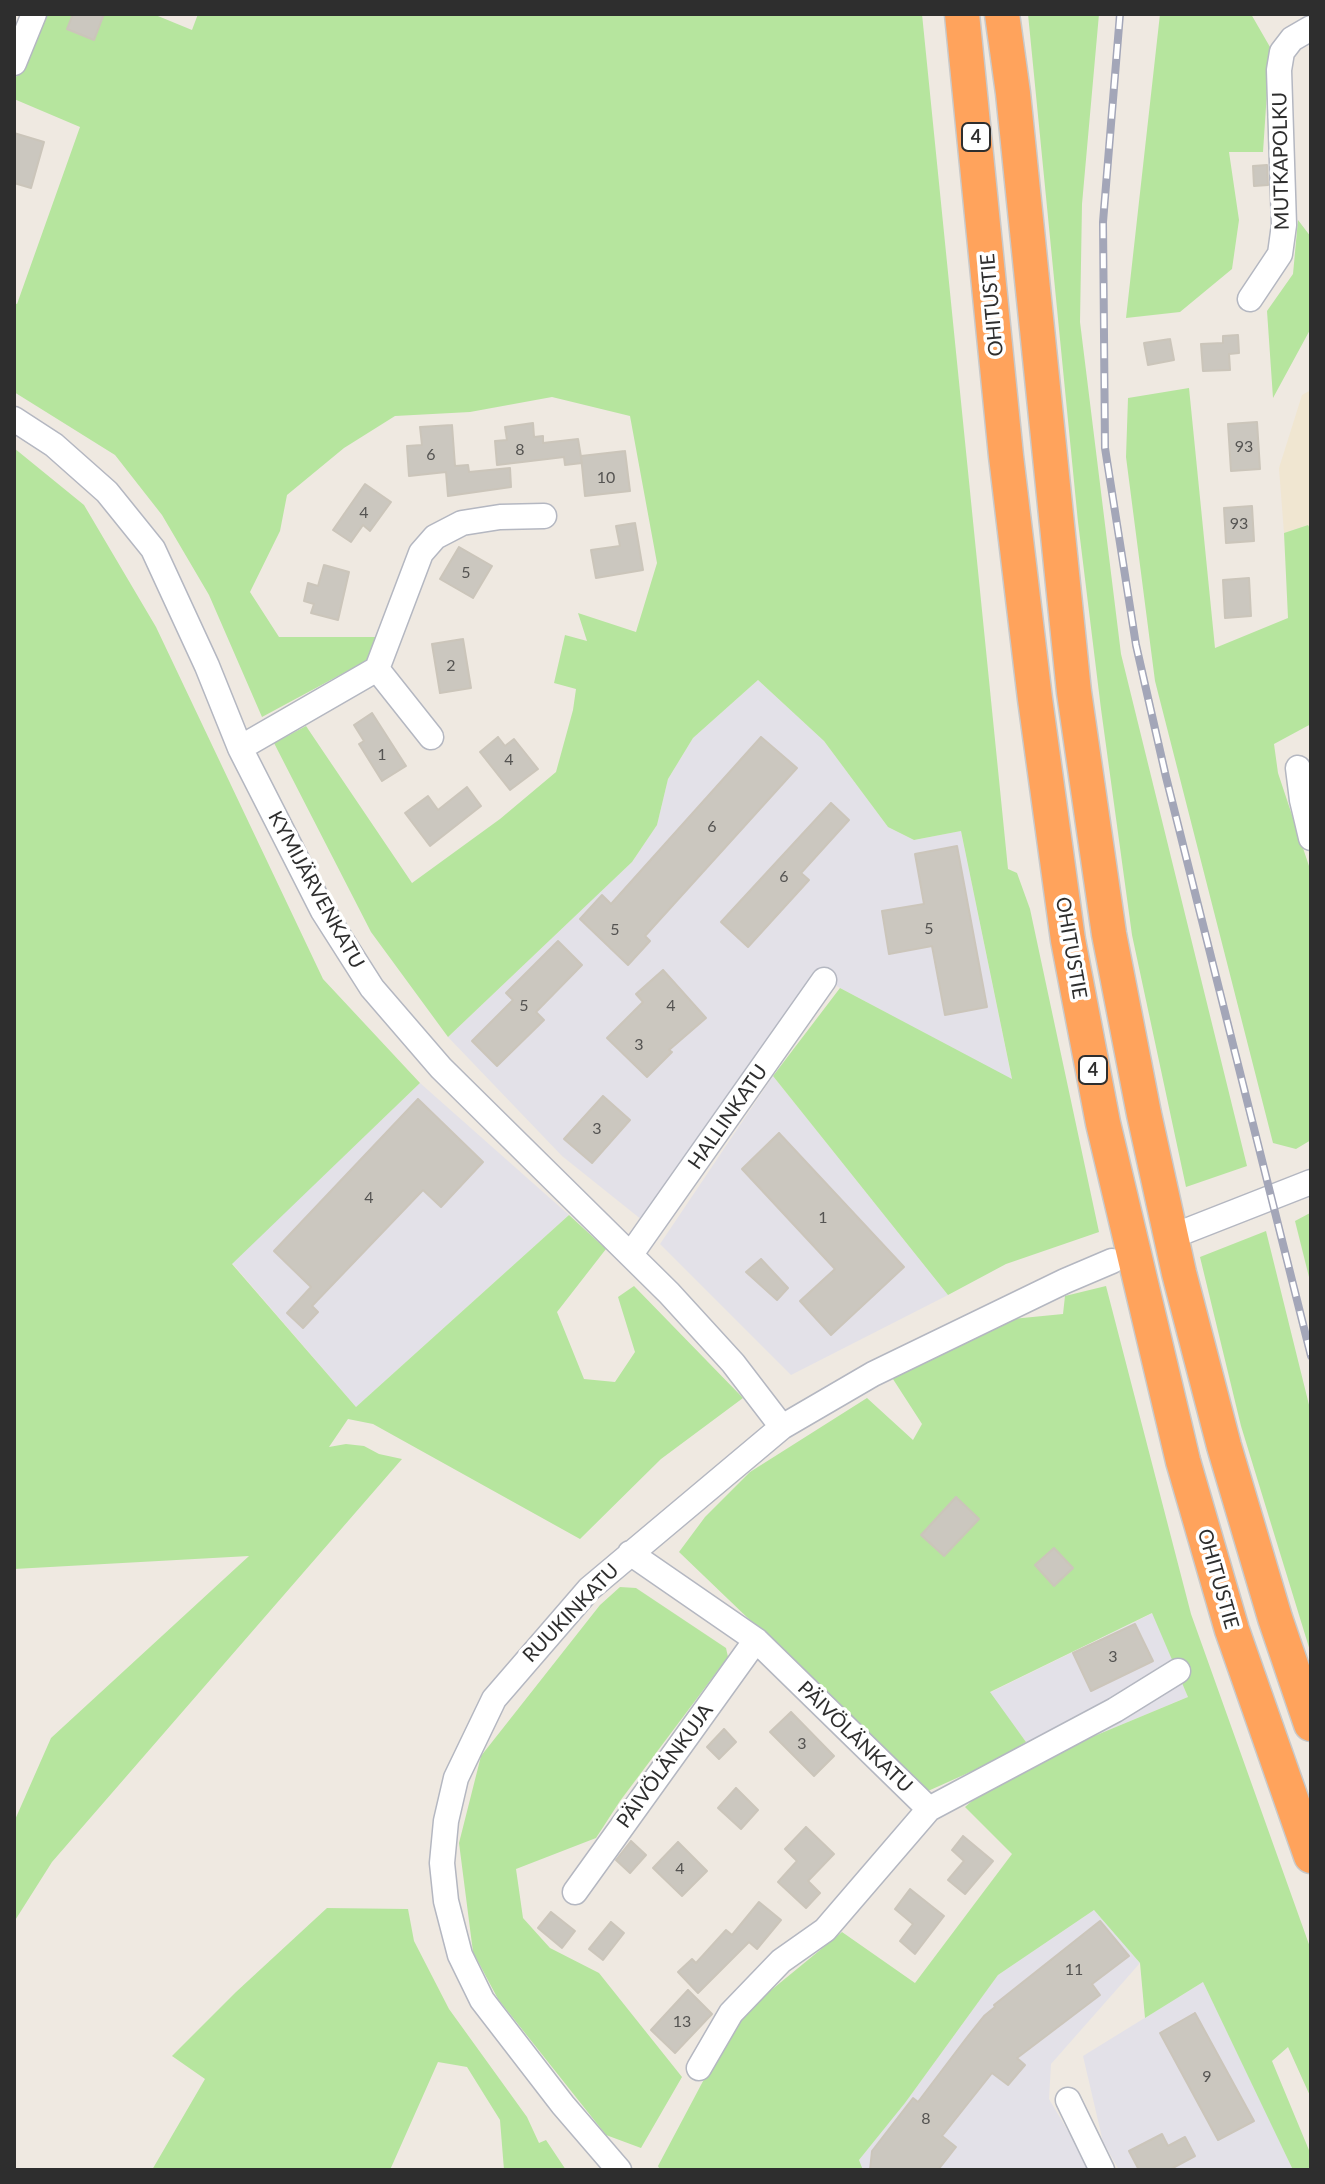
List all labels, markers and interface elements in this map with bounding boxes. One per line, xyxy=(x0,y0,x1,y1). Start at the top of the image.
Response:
street label: MUTKAPOLKU xyxy=(1268,92,1294,230)
road number: 4 xyxy=(962,123,990,151)
street label: OHITUSTIE xyxy=(976,253,1008,357)
house number: 93 xyxy=(1235,437,1253,457)
house number: 8 xyxy=(515,440,525,460)
house number: 6 xyxy=(426,445,436,465)
house number: 10 xyxy=(597,468,615,488)
house number: 4 xyxy=(359,503,369,523)
house number: 93 xyxy=(1230,514,1248,534)
house number: 5 xyxy=(461,563,471,583)
house number: 2 xyxy=(446,656,456,676)
house number: 1 xyxy=(377,745,387,765)
house number: 4 xyxy=(504,750,514,770)
street label: KYMIJÄRVENKATU xyxy=(263,807,369,973)
house number: 6 xyxy=(707,817,717,837)
house number: 6 xyxy=(779,867,789,887)
street label: OHITUSTIE xyxy=(1050,895,1092,1001)
house number: 5 xyxy=(924,919,934,939)
house number: 5 xyxy=(610,920,620,940)
house number: 5 xyxy=(519,996,529,1016)
house number: 4 xyxy=(666,996,676,1016)
house number: 3 xyxy=(634,1035,644,1055)
road number: 4 xyxy=(1079,1056,1107,1084)
street label: HALLINKATU xyxy=(683,1060,773,1174)
house number: 3 xyxy=(592,1119,602,1139)
house number: 4 xyxy=(364,1188,374,1208)
house number: 1 xyxy=(818,1208,828,1228)
street label: OHITUSTIE xyxy=(1192,1526,1244,1632)
street label: RUUKINKATU xyxy=(518,1559,624,1667)
house number: 3 xyxy=(1108,1647,1118,1667)
street label: PÄIVÖLÄNKATU xyxy=(793,1676,917,1798)
street label: PÄIVÖLÄNKUJA xyxy=(612,1699,718,1833)
house number: 3 xyxy=(797,1734,807,1754)
house number: 4 xyxy=(675,1859,685,1879)
house number: 11 xyxy=(1065,1960,1083,1980)
house number: 13 xyxy=(673,2012,691,2032)
house number: 9 xyxy=(1202,2067,1212,2087)
house number: 8 xyxy=(921,2109,931,2129)

